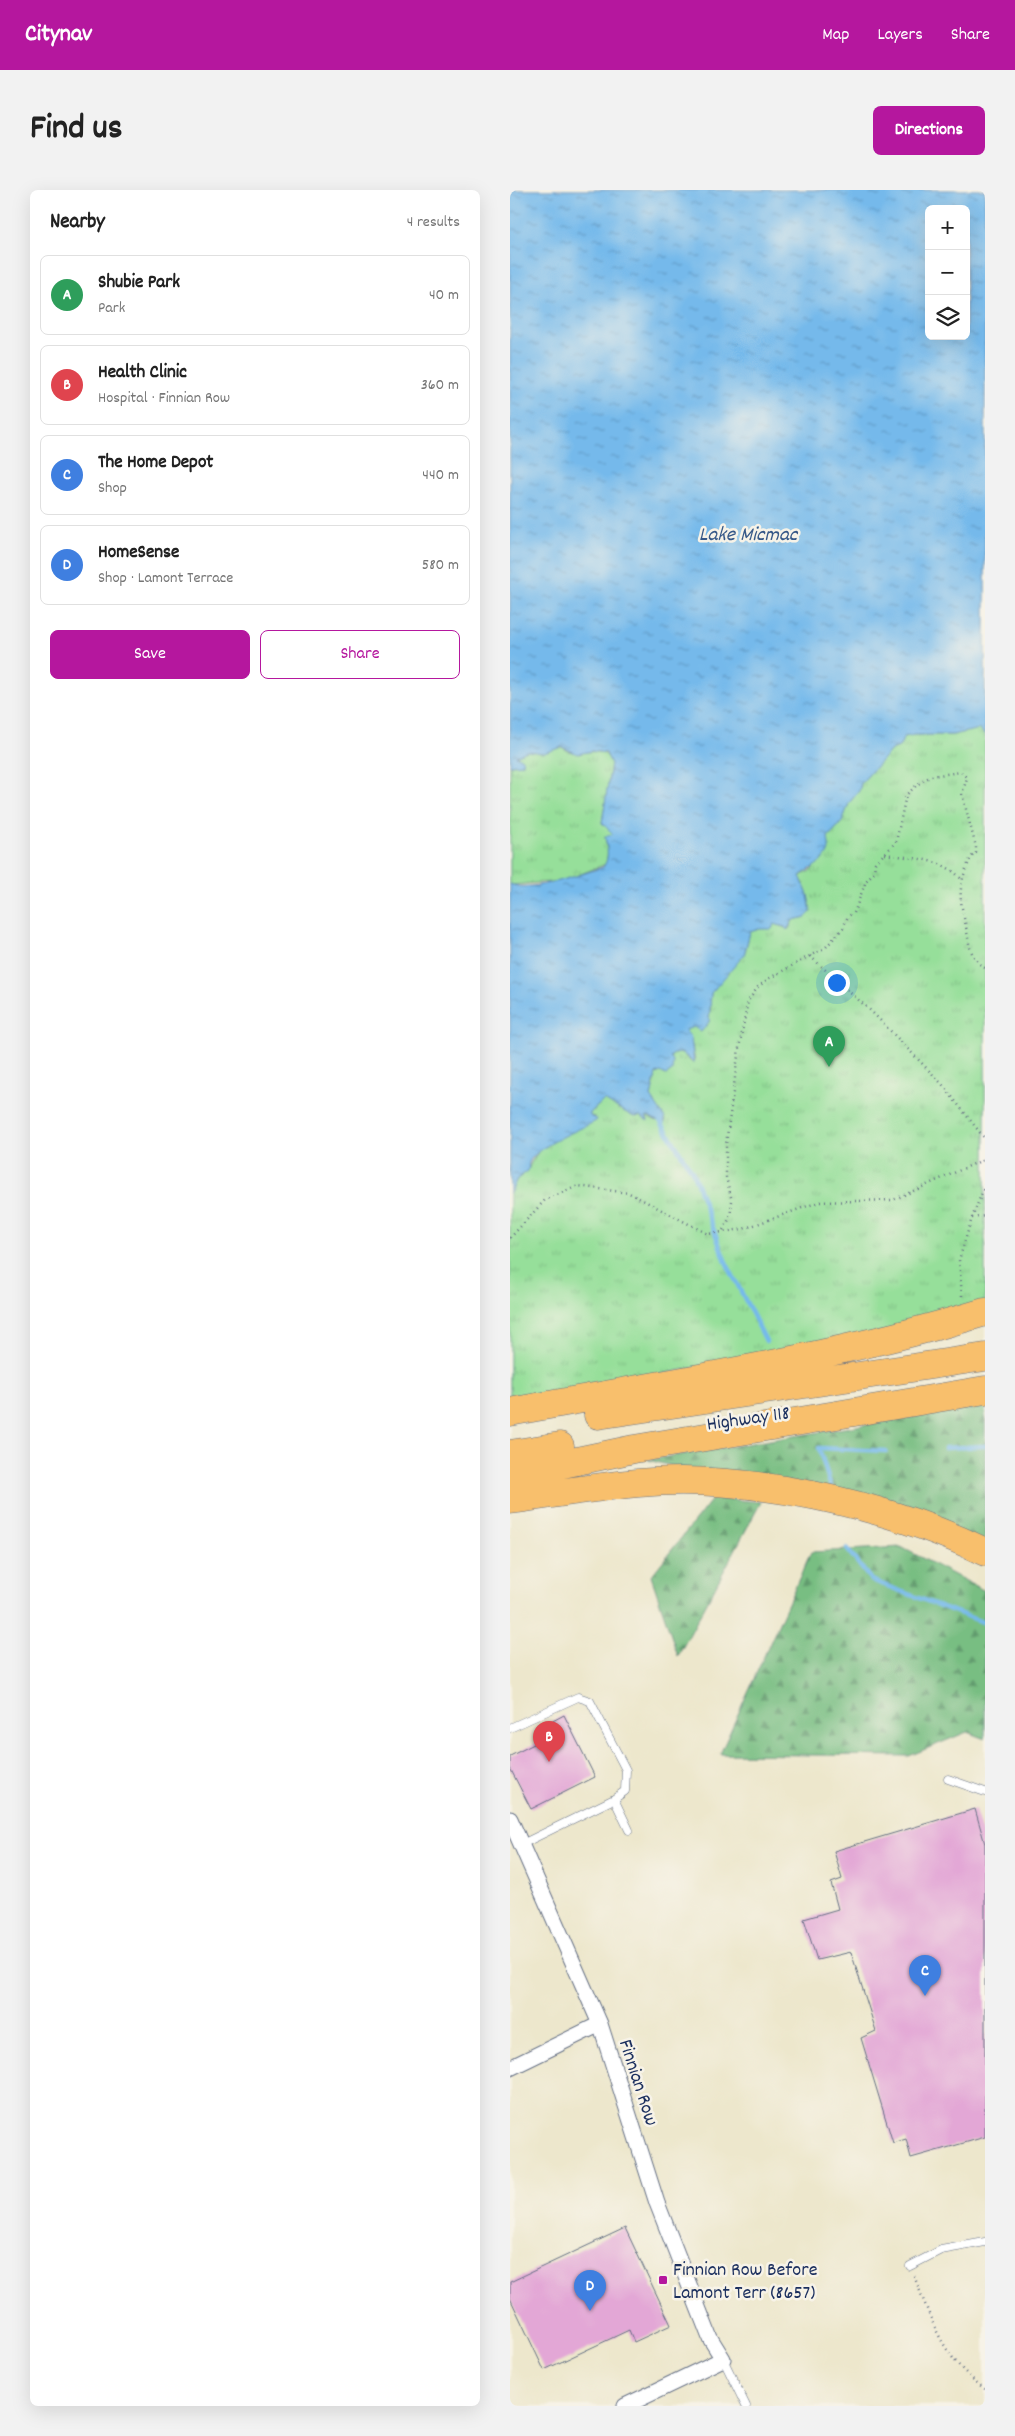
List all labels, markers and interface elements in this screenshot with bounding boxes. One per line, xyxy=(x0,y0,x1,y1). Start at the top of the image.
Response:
text: Citynav xyxy=(25,18,92,52)
text: Map xyxy=(822,23,849,48)
text: Layers xyxy=(877,23,923,48)
text: Share xyxy=(951,23,990,48)
text: Find us xyxy=(30,105,122,155)
button: Directions xyxy=(873,106,985,155)
map controls xyxy=(925,205,970,340)
button: + xyxy=(925,205,970,250)
text: Nearby xyxy=(50,208,105,238)
text: 4 results xyxy=(407,211,460,234)
button: − xyxy=(925,250,970,295)
text: Shubie Park xyxy=(98,270,180,297)
text: A xyxy=(63,284,71,307)
text: 40 m xyxy=(429,284,459,307)
button: layers xyxy=(925,295,970,340)
text: Park xyxy=(98,297,125,320)
text: Health Clinic xyxy=(98,360,187,387)
text: B xyxy=(63,374,71,397)
text: 360 m xyxy=(421,374,459,397)
text: Hospital · Finnian Row xyxy=(98,387,230,410)
text: The Home Depot xyxy=(98,450,213,477)
text: C xyxy=(63,464,71,487)
text: 440 m xyxy=(422,464,459,487)
text: Shop xyxy=(98,477,127,500)
water label: Lake Micmac xyxy=(699,521,799,551)
text: HomeSense xyxy=(98,540,179,567)
text: D xyxy=(63,554,71,577)
text: 580 m xyxy=(422,554,459,577)
text: Shop · Lamont Terrace xyxy=(98,567,233,590)
button: Save xyxy=(50,630,250,679)
button: Share xyxy=(260,630,460,679)
your location xyxy=(824,970,850,996)
pin: A xyxy=(813,1026,845,1067)
street label: Highway 118 xyxy=(705,1400,792,1440)
pin: B xyxy=(533,1721,565,1762)
pin: C xyxy=(909,1955,941,1996)
street label: Finnian Row xyxy=(610,2036,664,2130)
place label: Finnian Row Before Lamont Terr (8657) xyxy=(673,2257,818,2308)
pin: D xyxy=(574,2270,606,2311)
marker: Finnian Row Before Lamont Terr (8657) xyxy=(657,2274,669,2286)

